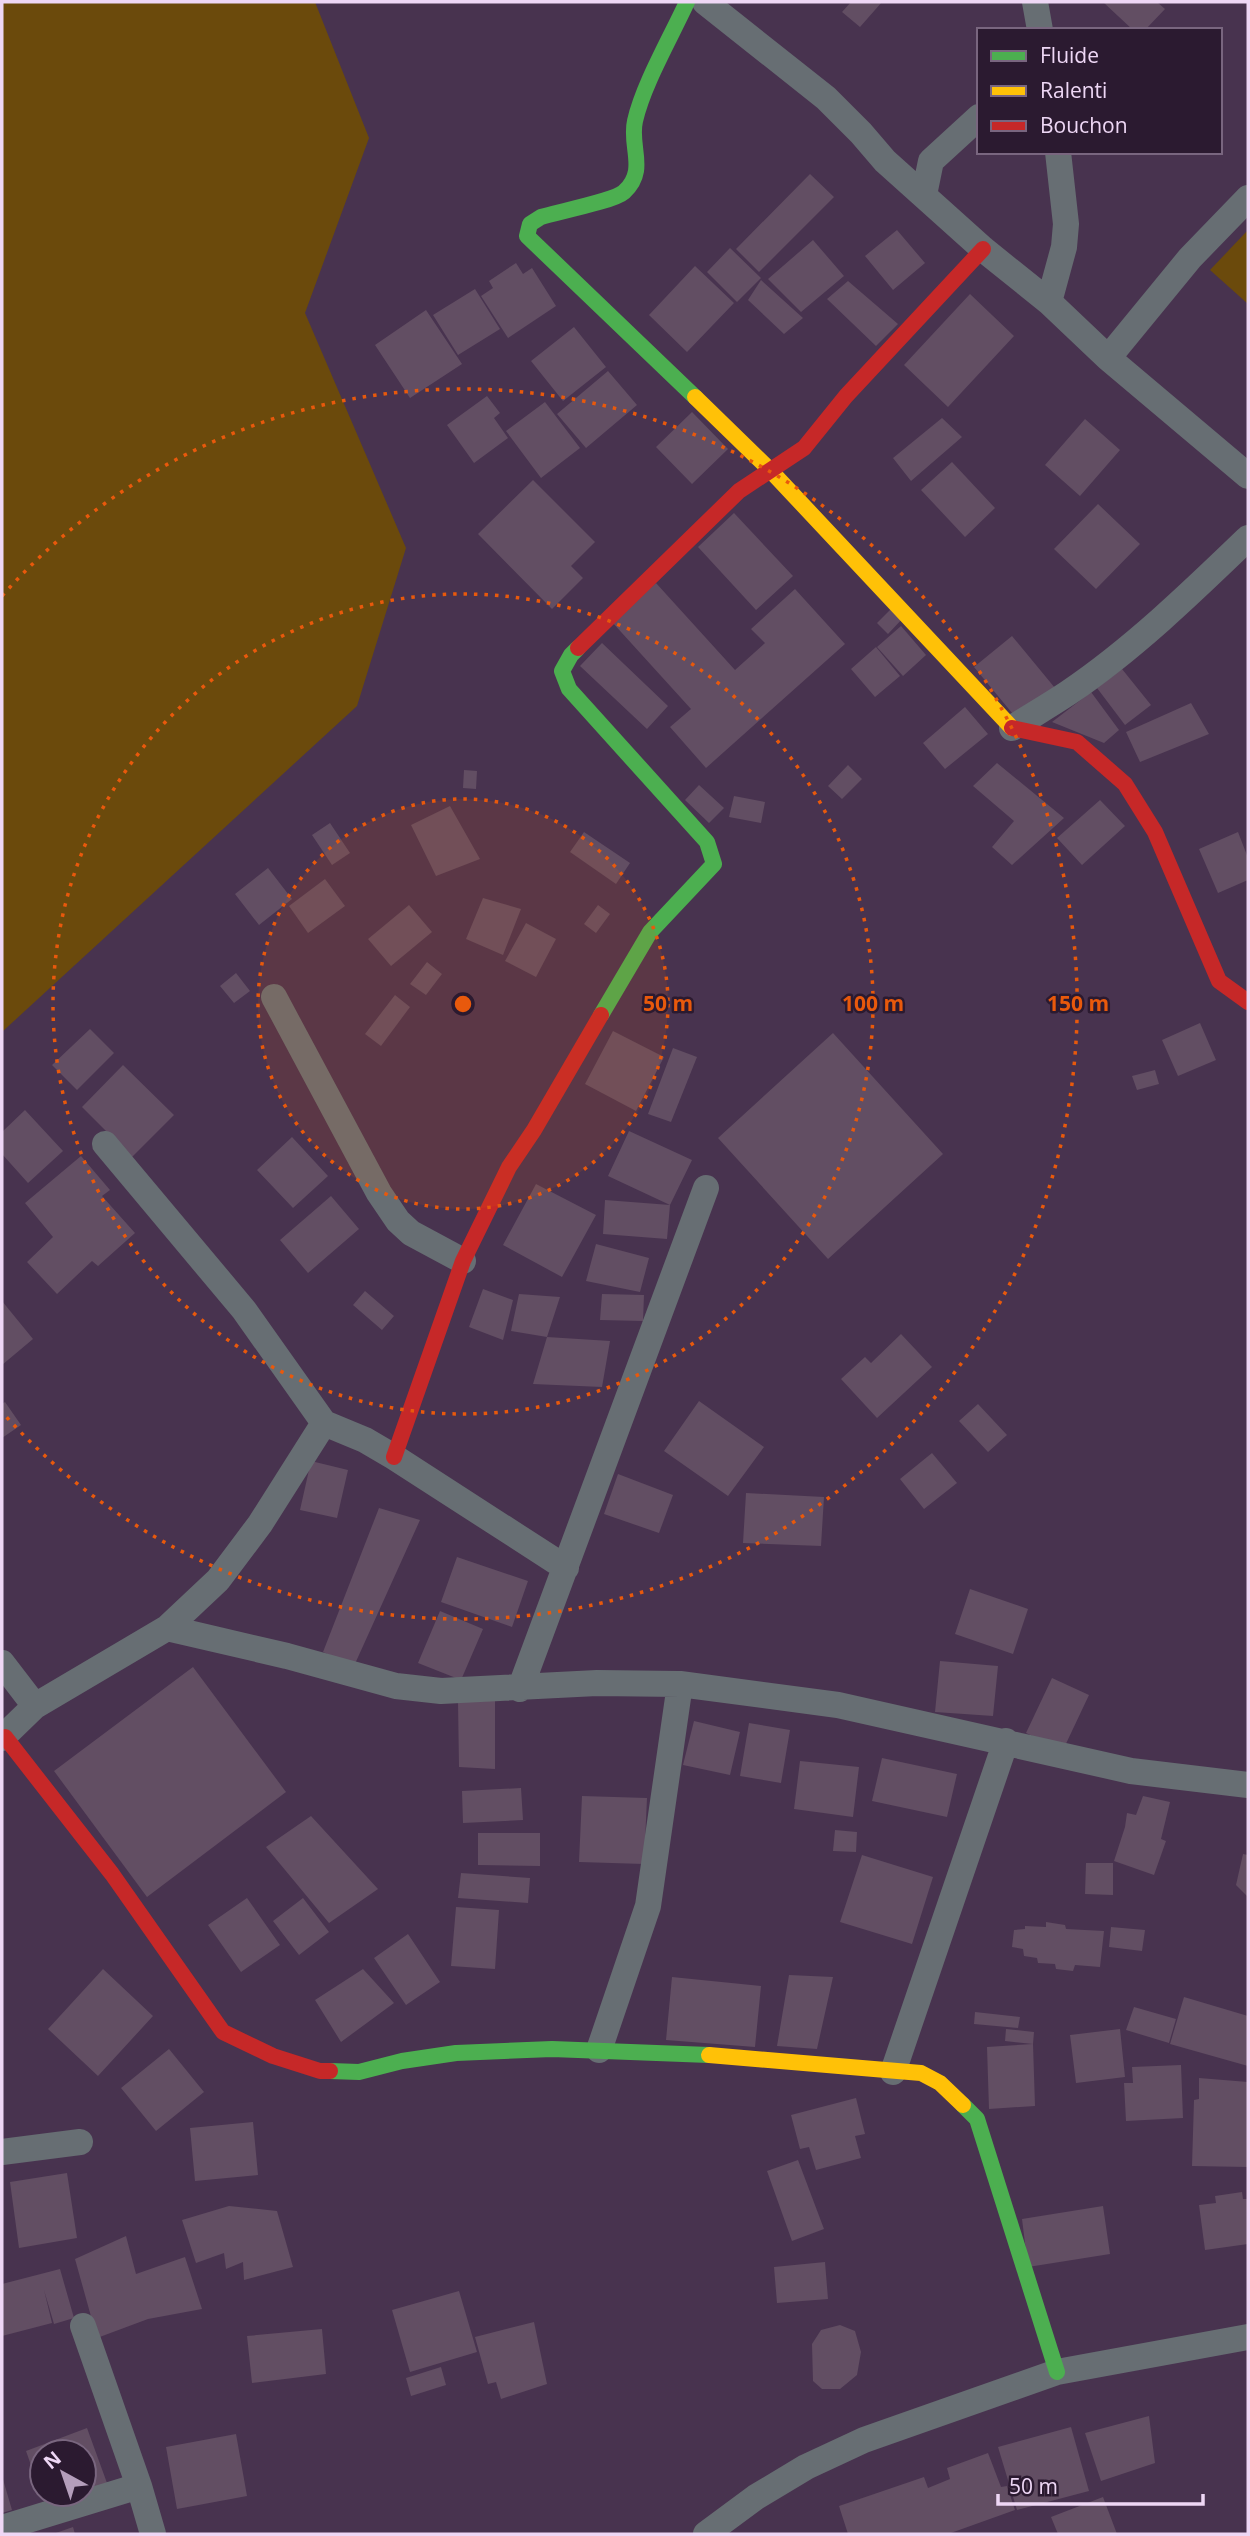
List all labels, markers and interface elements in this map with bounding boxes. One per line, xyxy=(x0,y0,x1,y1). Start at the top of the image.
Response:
legend xyxy=(977,28,1222,154)
text: Fluide xyxy=(1040,41,1099,69)
text: Ralenti xyxy=(1040,76,1107,104)
text: Bouchon xyxy=(1040,111,1128,139)
text: 50 m xyxy=(643,989,693,1017)
text: 100 m xyxy=(842,989,904,1017)
text: 150 m xyxy=(1047,989,1109,1017)
centre of rings xyxy=(451,992,475,1016)
north arrow xyxy=(28,2438,98,2508)
text: N xyxy=(38,2445,66,2475)
scale bar xyxy=(998,2462,1203,2506)
text: 50 m xyxy=(1009,2472,1058,2500)

